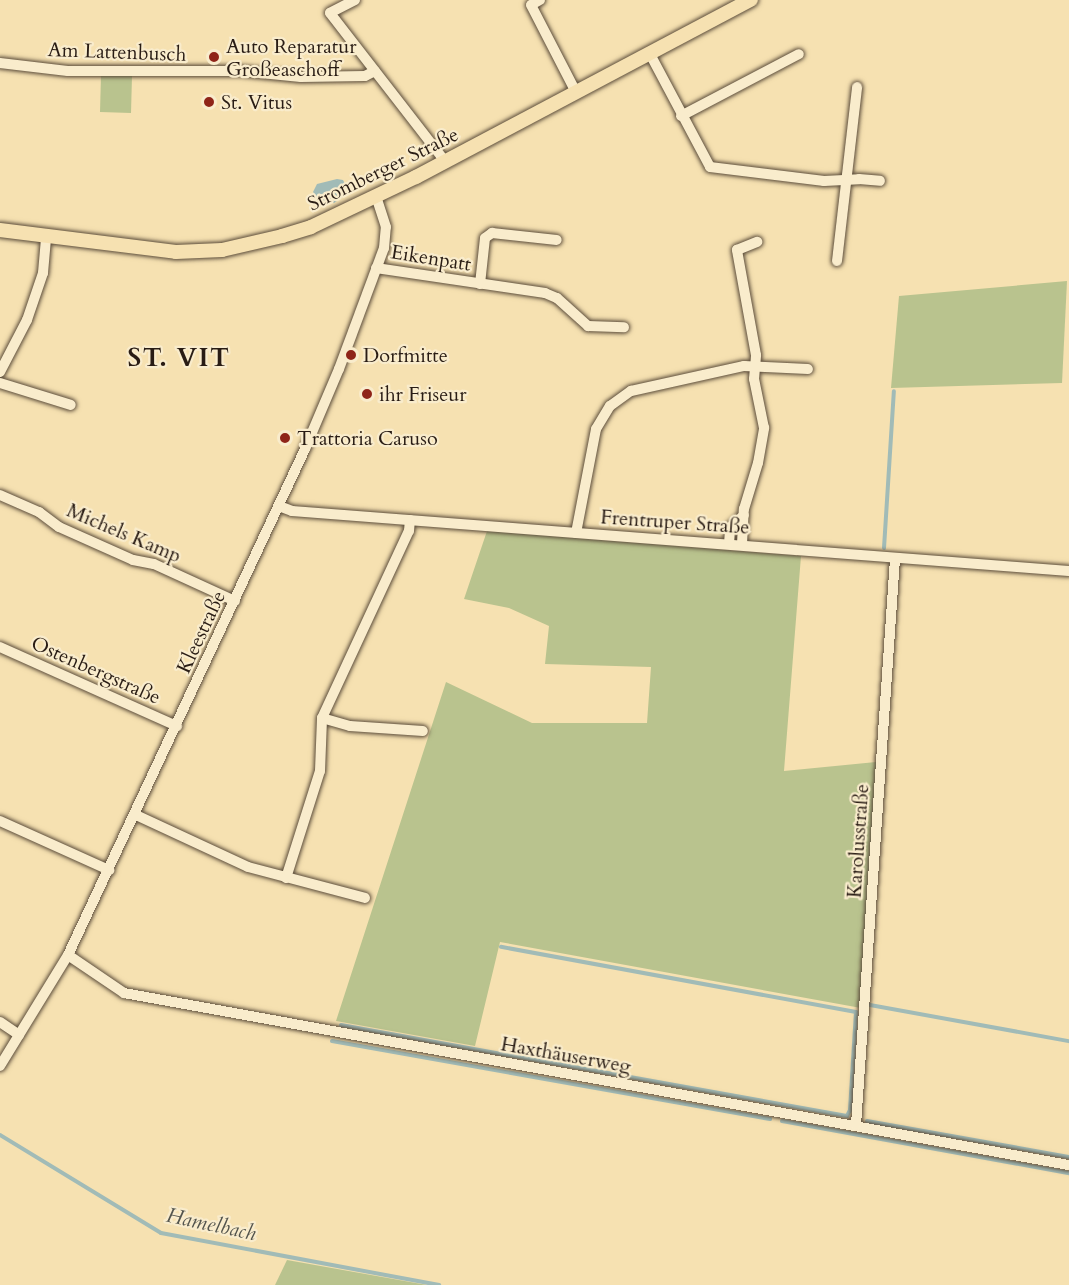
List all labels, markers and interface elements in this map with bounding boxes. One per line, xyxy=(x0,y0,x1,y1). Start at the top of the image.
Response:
place label: Auto Reparatur Großeaschoff xyxy=(226,34,356,81)
street label: Am Lattenbusch xyxy=(47,38,187,66)
marker: Auto Reparatur Großeaschoff xyxy=(207,50,221,64)
place label: St. Vitus xyxy=(221,90,292,114)
marker: St. Vitus xyxy=(202,95,216,109)
street label: Stromberger Straße xyxy=(304,122,462,216)
street label: Eikenpatt xyxy=(389,240,473,276)
district label: ST. VIT xyxy=(127,342,231,374)
place label: Dorfmitte xyxy=(363,343,448,367)
marker: Dorfmitte xyxy=(344,348,358,362)
place label: ihr Friseur xyxy=(379,382,467,406)
marker: ihr Friseur xyxy=(360,387,374,401)
place label: Trattoria Caruso xyxy=(297,426,438,450)
marker: Trattoria Caruso xyxy=(278,431,292,445)
street label: Michels Kamp xyxy=(63,498,185,568)
street label: Frentruper Straße xyxy=(600,505,750,539)
street label: Kleestraße xyxy=(172,587,230,677)
street label: Ostenbergstraße xyxy=(28,631,164,709)
street label: Karolusstraße xyxy=(842,783,874,899)
street label: Haxthäuserweg xyxy=(499,1032,633,1078)
water label: Hamelbach xyxy=(164,1203,258,1247)

